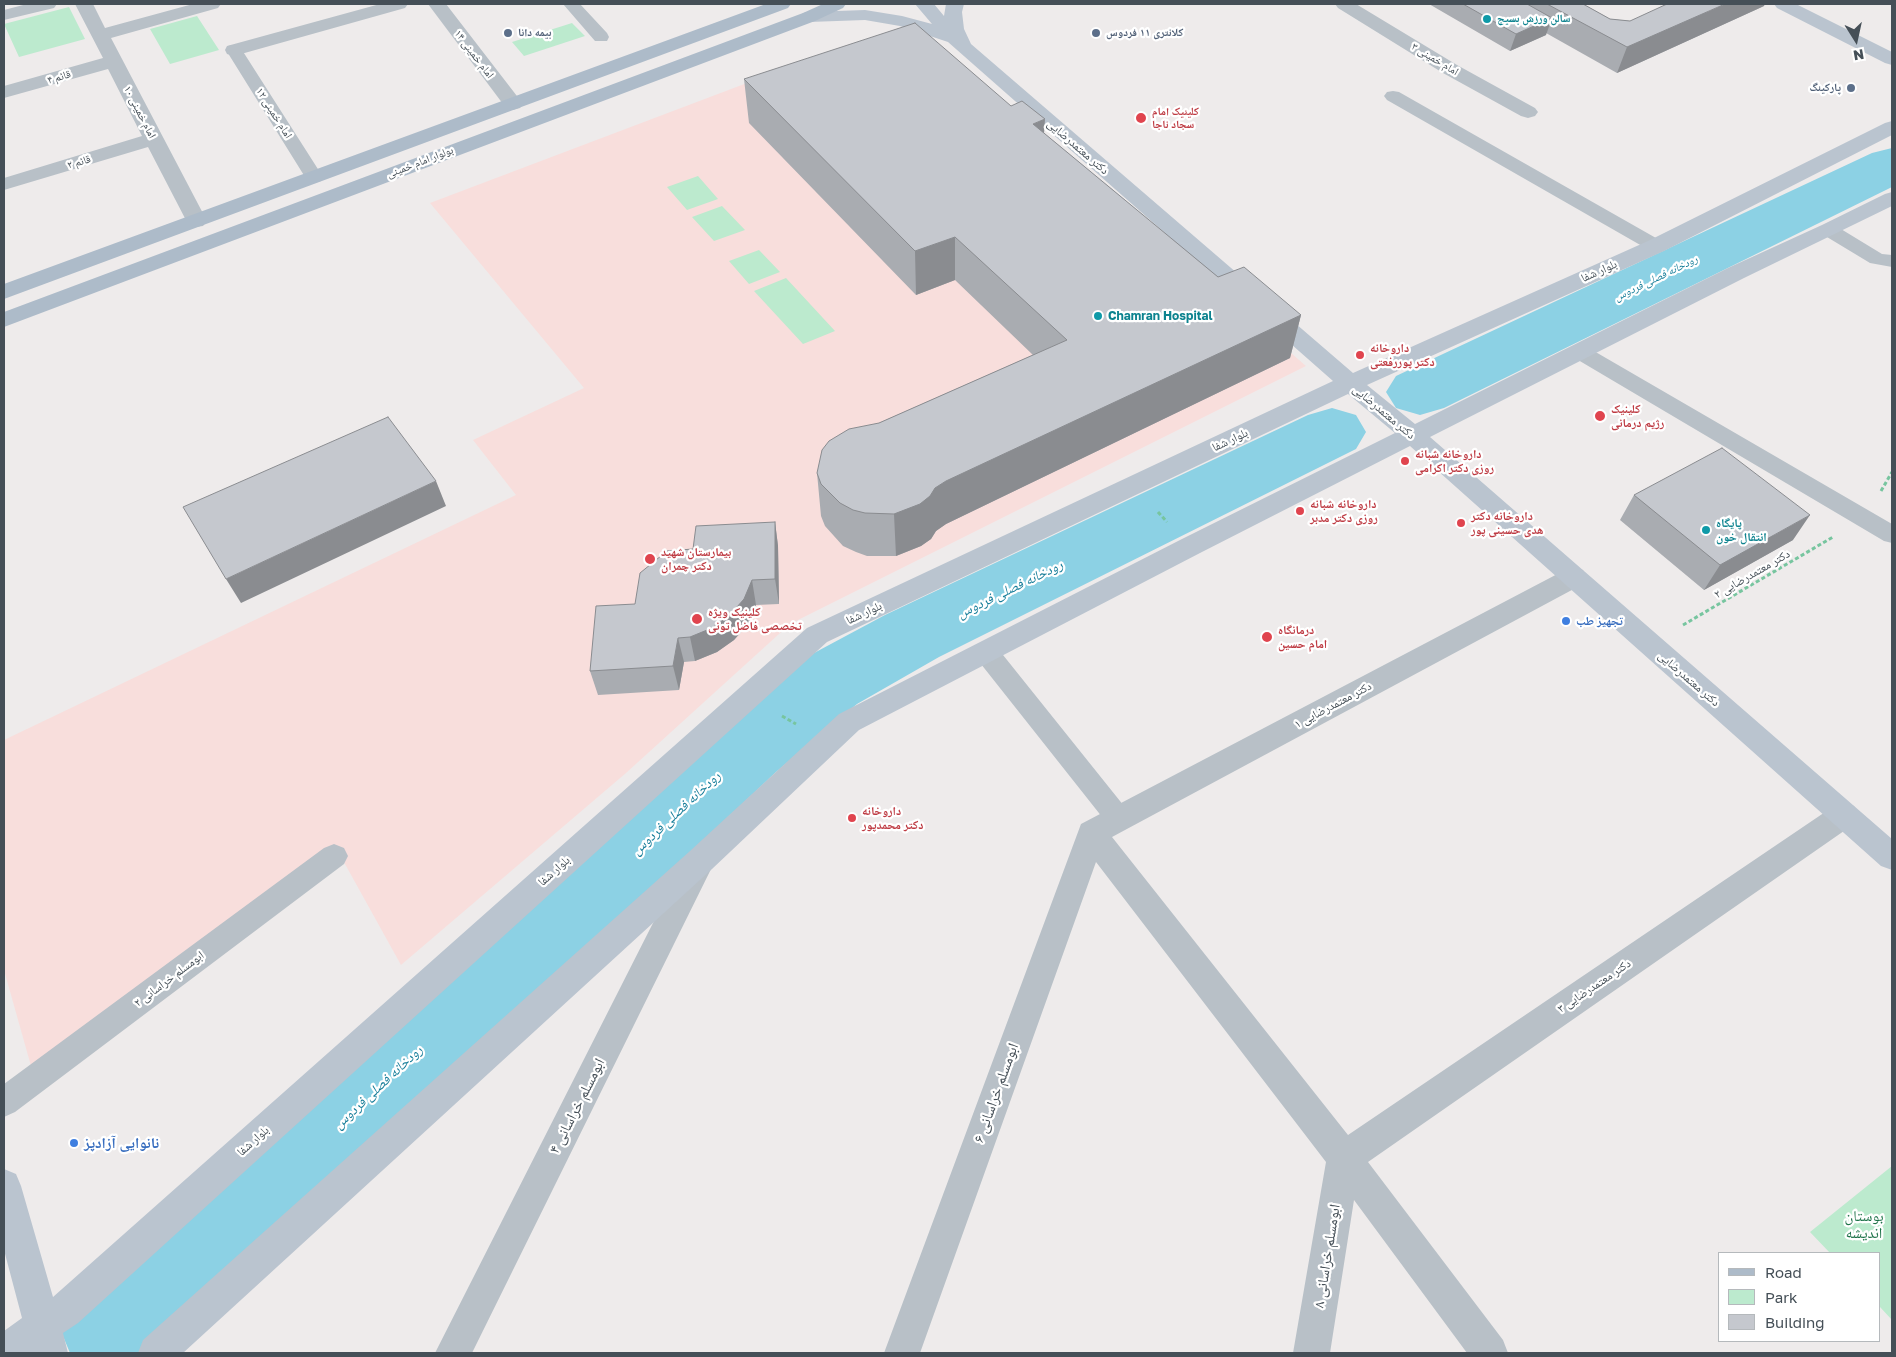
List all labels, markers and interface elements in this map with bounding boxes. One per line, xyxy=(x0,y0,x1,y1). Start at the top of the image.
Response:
place label: سالن ورزش بسیج xyxy=(1497,12,1570,26)
marker: سالن ورزش بسیج xyxy=(1481,13,1493,25)
north arrow xyxy=(1831,15,1881,65)
place label: بیمه دانا xyxy=(518,26,552,40)
place label: کلانتری ۱۱ فردوس xyxy=(1106,26,1183,40)
street label: امام خمینی ۱۴ xyxy=(451,27,497,81)
marker: بیمه دانا xyxy=(502,27,514,39)
marker: کلانتری ۱۱ فردوس xyxy=(1090,27,1102,39)
street label: امام خمینی ۳ xyxy=(1409,40,1461,78)
text: N xyxy=(1852,46,1865,65)
street label: قائم ۴ xyxy=(46,67,72,87)
place label: پارکینگ xyxy=(1809,81,1841,95)
marker: پارکینگ xyxy=(1845,82,1857,94)
street label: امام خمینی ۱۰ xyxy=(121,83,159,141)
street label: امام خمینی ۱۲ xyxy=(253,85,295,141)
place label: کلینیک امام سجاد ناجا xyxy=(1152,105,1199,131)
marker: کلینیک امام سجاد ناجا xyxy=(1134,111,1148,125)
street label: دکتر معتمد‌رضایی xyxy=(1044,116,1112,178)
street label: بولوار امام خمینی xyxy=(385,143,455,181)
street label: قائم ۲ xyxy=(66,152,92,172)
water label: رودخانه فصلی فردوس xyxy=(1612,252,1700,304)
street label: بلوار شفا xyxy=(1579,257,1619,285)
place label: Chamran Hospital xyxy=(1108,309,1212,323)
marker: Chamran Hospital xyxy=(1092,310,1104,322)
place label: داروخانه دکتر پوررفعتی xyxy=(1370,341,1435,369)
marker: داروخانه دکتر پوررفعتی xyxy=(1354,349,1366,361)
street label: دکتر معتمد‌رضایی xyxy=(1350,382,1418,442)
place label: کلینیک رژیم درمانی xyxy=(1611,402,1664,430)
marker: کلینیک رژیم درمانی xyxy=(1593,409,1607,423)
street label: بلوار شفا xyxy=(1210,425,1250,455)
place label: داروخانه شبانه روزی دکتر اکرامی xyxy=(1415,447,1494,475)
marker: داروخانه شبانه روزی دکتر اکرامی xyxy=(1399,455,1411,467)
place label: داروخانه شبانه روزی دکتر مدبر xyxy=(1310,497,1378,525)
marker: داروخانه شبانه روزی دکتر مدبر xyxy=(1294,505,1306,517)
place label: داروخانه دکتر هدی حسینی پور xyxy=(1471,509,1543,537)
place label: پایگاه انتقال خون xyxy=(1716,516,1767,544)
marker: داروخانه دکتر هدی حسینی پور xyxy=(1455,517,1467,529)
marker: پایگاه انتقال خون xyxy=(1700,524,1712,536)
place label: بیمارستان شهید دکتر چمران xyxy=(661,545,731,573)
street label: دکتر معتمدرضایی ۲ xyxy=(1711,546,1793,602)
marker: بیمارستان شهید دکتر چمران xyxy=(643,552,657,566)
water label: رودخانه فصلی فردوس xyxy=(955,556,1065,622)
street label: بلوار شفا xyxy=(844,598,884,628)
place label: کلینیک ویژه تخصصی فاضل تونی xyxy=(708,605,802,633)
marker: کلینیک ویژه تخصصی فاضل تونی xyxy=(690,612,704,626)
place label: تجهیز طب xyxy=(1576,614,1623,628)
marker: تجهیز طب xyxy=(1560,615,1572,627)
place label: درمانگاه امام حسین xyxy=(1278,623,1327,651)
marker: درمانگاه امام حسین xyxy=(1260,630,1274,644)
street label: دکتر معتمد‌رضایی xyxy=(1655,648,1723,710)
street label: دکتر معتمدرضایی ۱ xyxy=(1292,679,1374,731)
water label: رودخانه فصلی فردوس xyxy=(628,768,724,858)
place label: داروخانه دکتر محمدپور xyxy=(862,804,923,832)
marker: داروخانه دکتر محمدپور xyxy=(846,812,858,824)
street label: بلوار شفا xyxy=(535,853,573,889)
street label: ابومسلم خراسانی ۲ xyxy=(131,948,207,1010)
street label: دکتر معتمدرضایی ۳ xyxy=(1555,956,1633,1016)
street label: ابومسلم خراسانی ۶ xyxy=(970,1041,1022,1145)
water label: رودخانه فصلی فردوس xyxy=(330,1042,426,1132)
street label: ابومسلم خراسانی ۴ xyxy=(545,1055,609,1157)
street label: بلوار شفا xyxy=(234,1123,272,1159)
place label: نانوایی آزادپز xyxy=(84,1134,159,1152)
marker: نانوایی آزادپز xyxy=(68,1137,80,1149)
street label: ابومسلم خراسانی ۸ xyxy=(1310,1203,1344,1309)
park label: بوستان اندیشه xyxy=(1845,1207,1883,1242)
legend xyxy=(1718,1252,1881,1342)
text: Road xyxy=(1765,1263,1802,1281)
text: Park xyxy=(1765,1288,1797,1306)
text: Building xyxy=(1765,1313,1825,1331)

